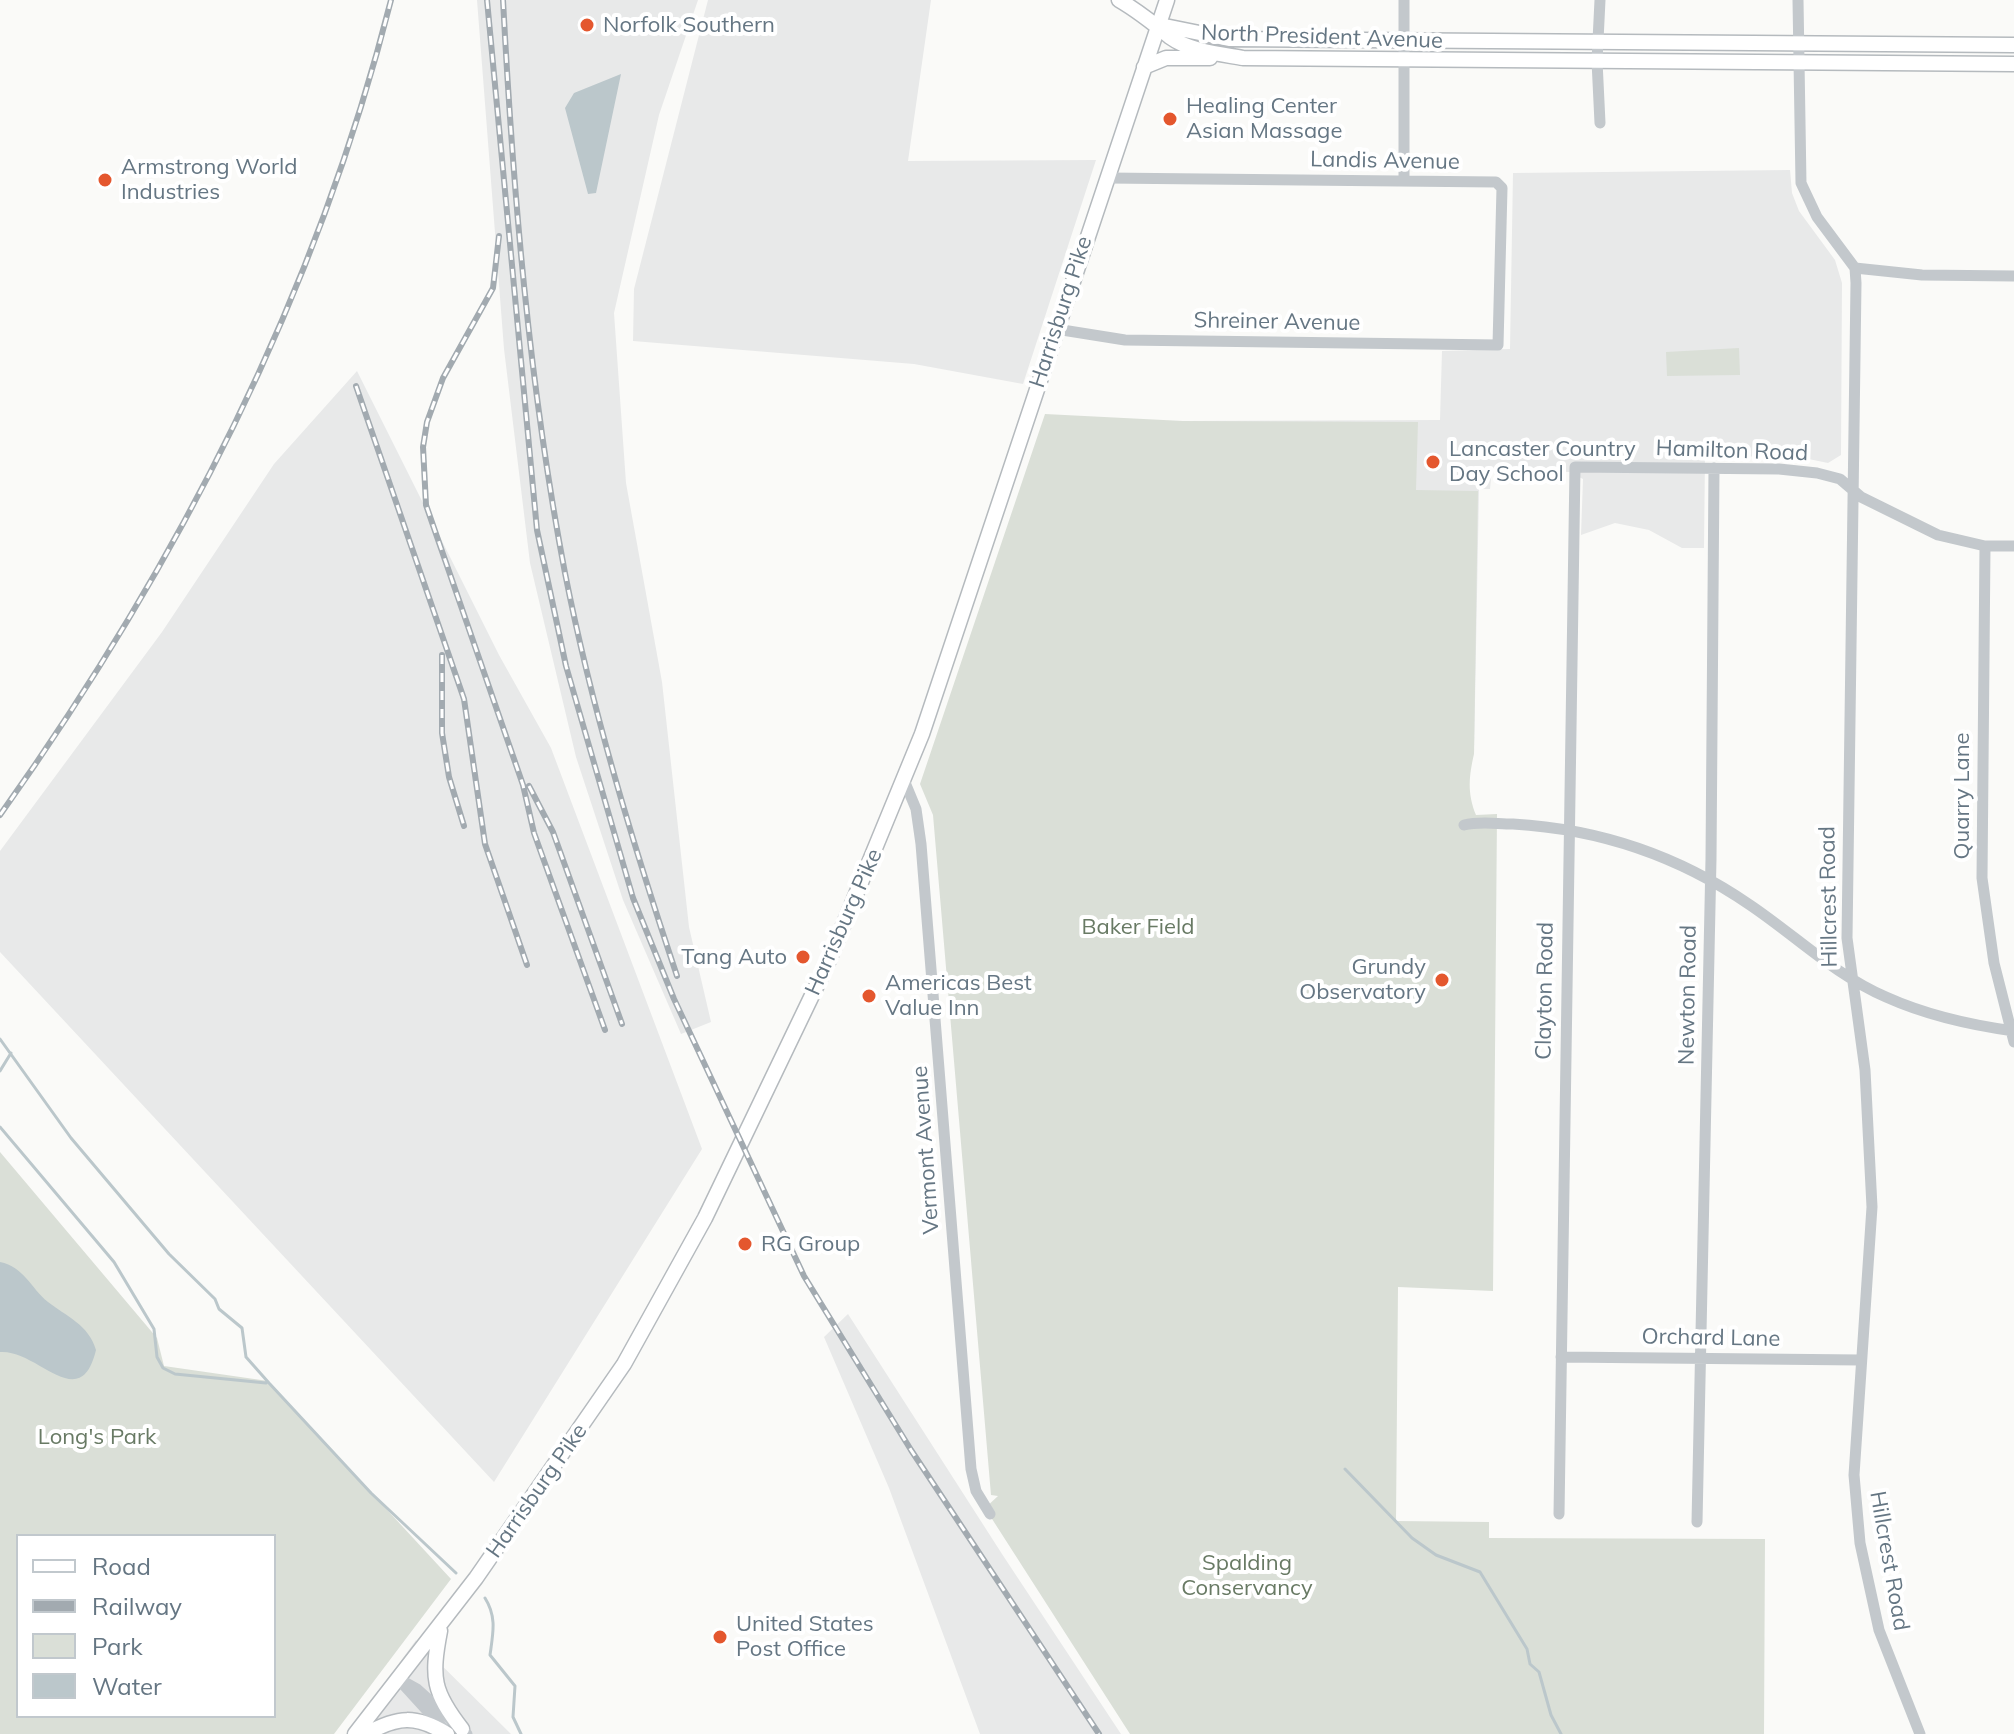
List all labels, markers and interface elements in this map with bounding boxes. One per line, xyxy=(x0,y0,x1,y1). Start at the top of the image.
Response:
place label: Norfolk Southern xyxy=(603,12,775,38)
marker: Norfolk Southern xyxy=(578,16,596,34)
street label: North President Avenue xyxy=(1201,20,1443,54)
place label: Healing Center Asian Massage xyxy=(1186,93,1342,144)
marker: Healing Center Asian Massage xyxy=(1161,110,1179,128)
street label: Landis Avenue xyxy=(1310,146,1460,176)
place label: Armstrong World Industries xyxy=(121,154,297,206)
marker: Armstrong World Industries xyxy=(96,171,114,189)
street label: Harrisburg Pike xyxy=(1024,233,1098,391)
street label: Shreiner Avenue xyxy=(1193,307,1361,337)
street label: Hamilton Road xyxy=(1655,435,1809,467)
place label: Lancaster Country Day School xyxy=(1449,436,1636,488)
marker: Lancaster Country Day School xyxy=(1424,453,1442,471)
street label: Quarry Lane xyxy=(1949,733,1975,859)
street label: Hillcrest Road xyxy=(1815,826,1843,968)
street label: Harrisburg Pike xyxy=(800,845,888,999)
park label: Baker Field xyxy=(1082,914,1194,940)
street label: Clayton Road xyxy=(1531,922,1559,1060)
street label: Newton Road xyxy=(1674,925,1702,1065)
place label: Tang Auto xyxy=(681,944,787,970)
marker: Tang Auto xyxy=(794,948,812,966)
place label: Grundy Observatory xyxy=(1299,954,1426,1006)
place label: Americas Best Value Inn xyxy=(885,970,1032,1022)
marker: Grundy Observatory xyxy=(1433,971,1451,989)
marker: Americas Best Value Inn xyxy=(860,987,878,1005)
street label: Vermont Avenue xyxy=(907,1065,945,1235)
place label: RG Group xyxy=(761,1231,860,1257)
marker: RG Group xyxy=(736,1235,754,1253)
street label: Orchard Lane xyxy=(1641,1324,1781,1352)
street label: Harrisburg Pike xyxy=(481,1419,593,1563)
park label: Long's Park xyxy=(38,1424,156,1450)
street label: Hillcrest Road xyxy=(1864,1489,1914,1633)
legend xyxy=(16,1534,276,1718)
park label: Spalding Conservancy xyxy=(1181,1550,1313,1602)
text: Road xyxy=(92,1551,151,1581)
text: Railway xyxy=(92,1591,182,1621)
place label: United States Post Office xyxy=(736,1611,874,1662)
marker: United States Post Office xyxy=(711,1628,729,1646)
text: Park xyxy=(92,1631,143,1661)
text: Water xyxy=(92,1671,162,1701)

